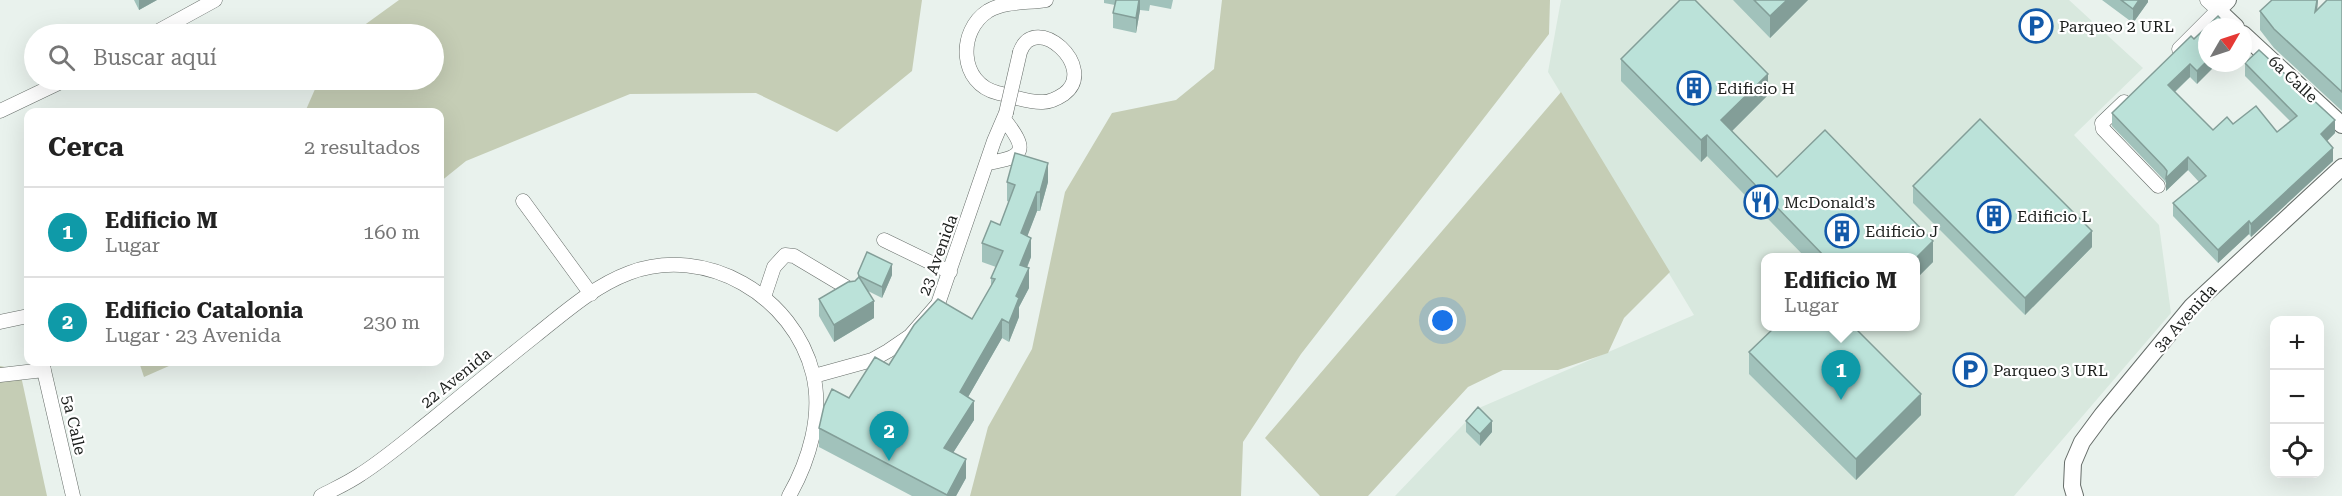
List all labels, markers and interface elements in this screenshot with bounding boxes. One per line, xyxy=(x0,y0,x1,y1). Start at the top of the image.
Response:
parking icon: Parqueo 2 URL xyxy=(2018,8,2054,44)
place label: Parqueo 2 URL xyxy=(2059,17,2174,36)
north arrow xyxy=(2198,18,2252,72)
search box xyxy=(24,24,444,90)
icon: search xyxy=(45,41,78,74)
text: Buscar aquí xyxy=(93,45,217,70)
street label: 6a Calle xyxy=(2264,51,2322,107)
building icon: Edificio H xyxy=(1676,70,1712,106)
place label: Edificio H xyxy=(1717,79,1795,98)
text: Cerca xyxy=(48,132,124,162)
text: 2 resultados xyxy=(304,135,420,159)
restaurant icon: McDonald's xyxy=(1743,184,1779,220)
place label: McDonald's xyxy=(1784,193,1876,212)
building icon: Edificio L xyxy=(1976,198,2012,234)
place label: Edificio L xyxy=(2017,207,2091,226)
text: Edificio M xyxy=(105,208,218,233)
street label: 23 Avenida xyxy=(915,212,962,298)
building icon: Edificio J xyxy=(1824,213,1860,249)
text: 1 xyxy=(62,220,73,244)
text: 160 m xyxy=(363,220,420,244)
place label: Edificio J xyxy=(1865,222,1938,241)
text: Lugar xyxy=(105,233,160,257)
popup xyxy=(1761,253,1920,331)
text: Edificio M xyxy=(1784,268,1897,293)
street label: 3a Avenida xyxy=(2150,280,2221,356)
text: Lugar xyxy=(1784,293,1839,317)
text: Edificio Catalonia xyxy=(105,298,303,323)
your location xyxy=(1428,306,1457,335)
text: 2 xyxy=(62,310,73,334)
text: 230 m xyxy=(363,310,420,334)
map controls xyxy=(2270,316,2324,478)
button: + xyxy=(2270,316,2324,370)
text: Lugar · 23 Avenida xyxy=(105,323,281,347)
street label: 22 Avenida xyxy=(417,344,495,412)
pin: 1 xyxy=(1822,350,1860,400)
parking icon: Parqueo 3 URL xyxy=(1952,352,1988,388)
place label: Parqueo 3 URL xyxy=(1993,361,2108,380)
button: − xyxy=(2270,370,2324,424)
street label: 5a Calle xyxy=(58,393,90,457)
pin: 2 xyxy=(870,412,908,461)
button: locate xyxy=(2270,424,2324,478)

